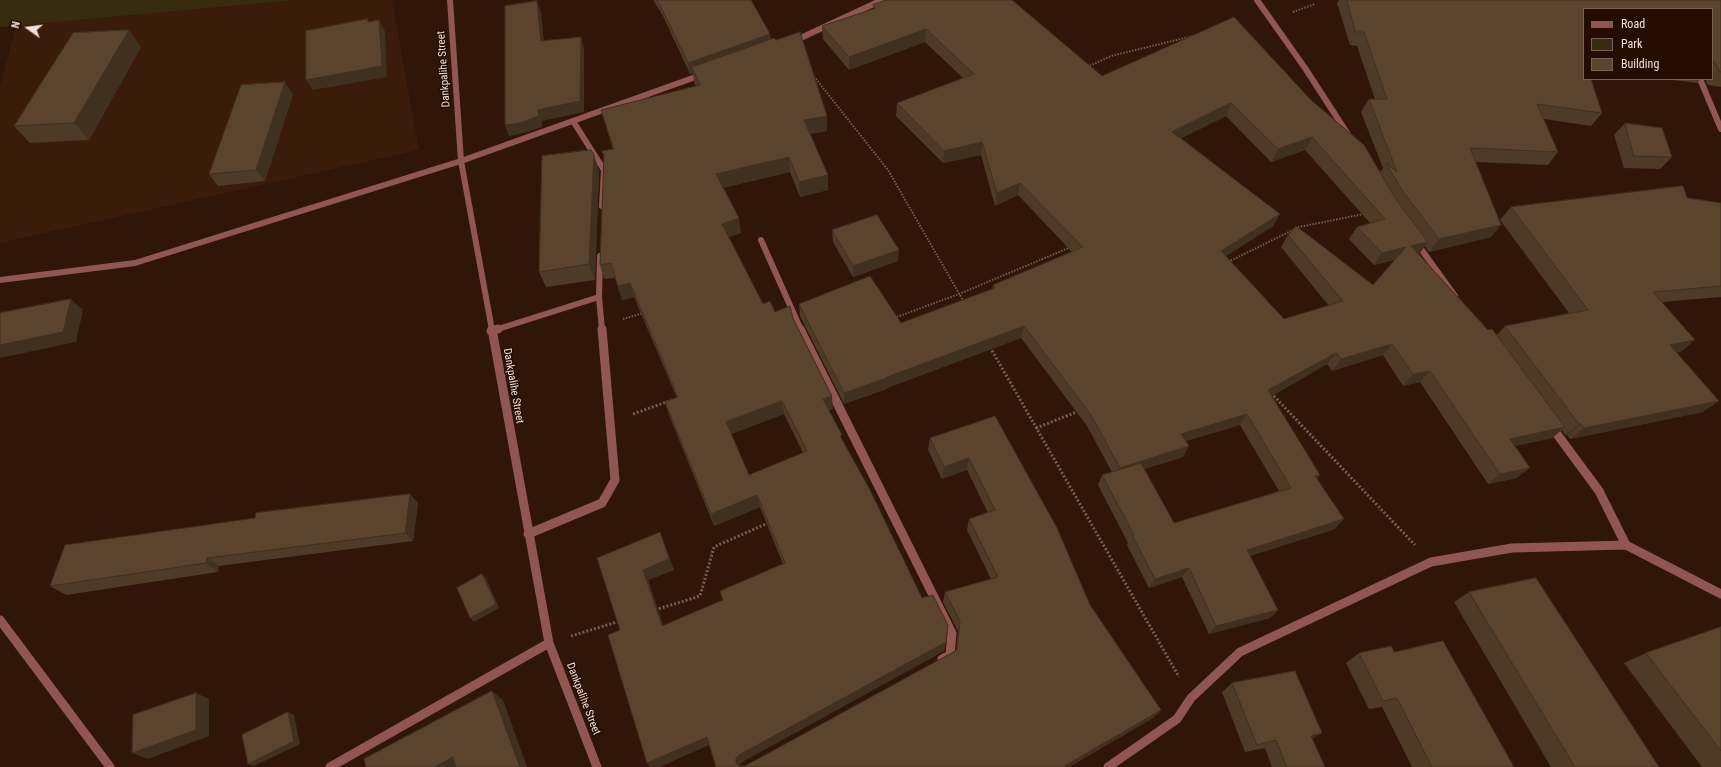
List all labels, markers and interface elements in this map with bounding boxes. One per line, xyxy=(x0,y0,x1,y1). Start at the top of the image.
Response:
north arrow xyxy=(8,8,48,48)
legend xyxy=(1583,8,1713,80)
text: Road xyxy=(1621,17,1645,31)
text: N xyxy=(9,20,23,30)
street label: Dankpalihe Street xyxy=(435,30,453,108)
text: Park xyxy=(1621,37,1642,51)
text: Building xyxy=(1621,57,1659,71)
street label: Dankpalihe Street xyxy=(500,347,526,425)
street label: Dankpalihe Street xyxy=(563,661,603,737)

